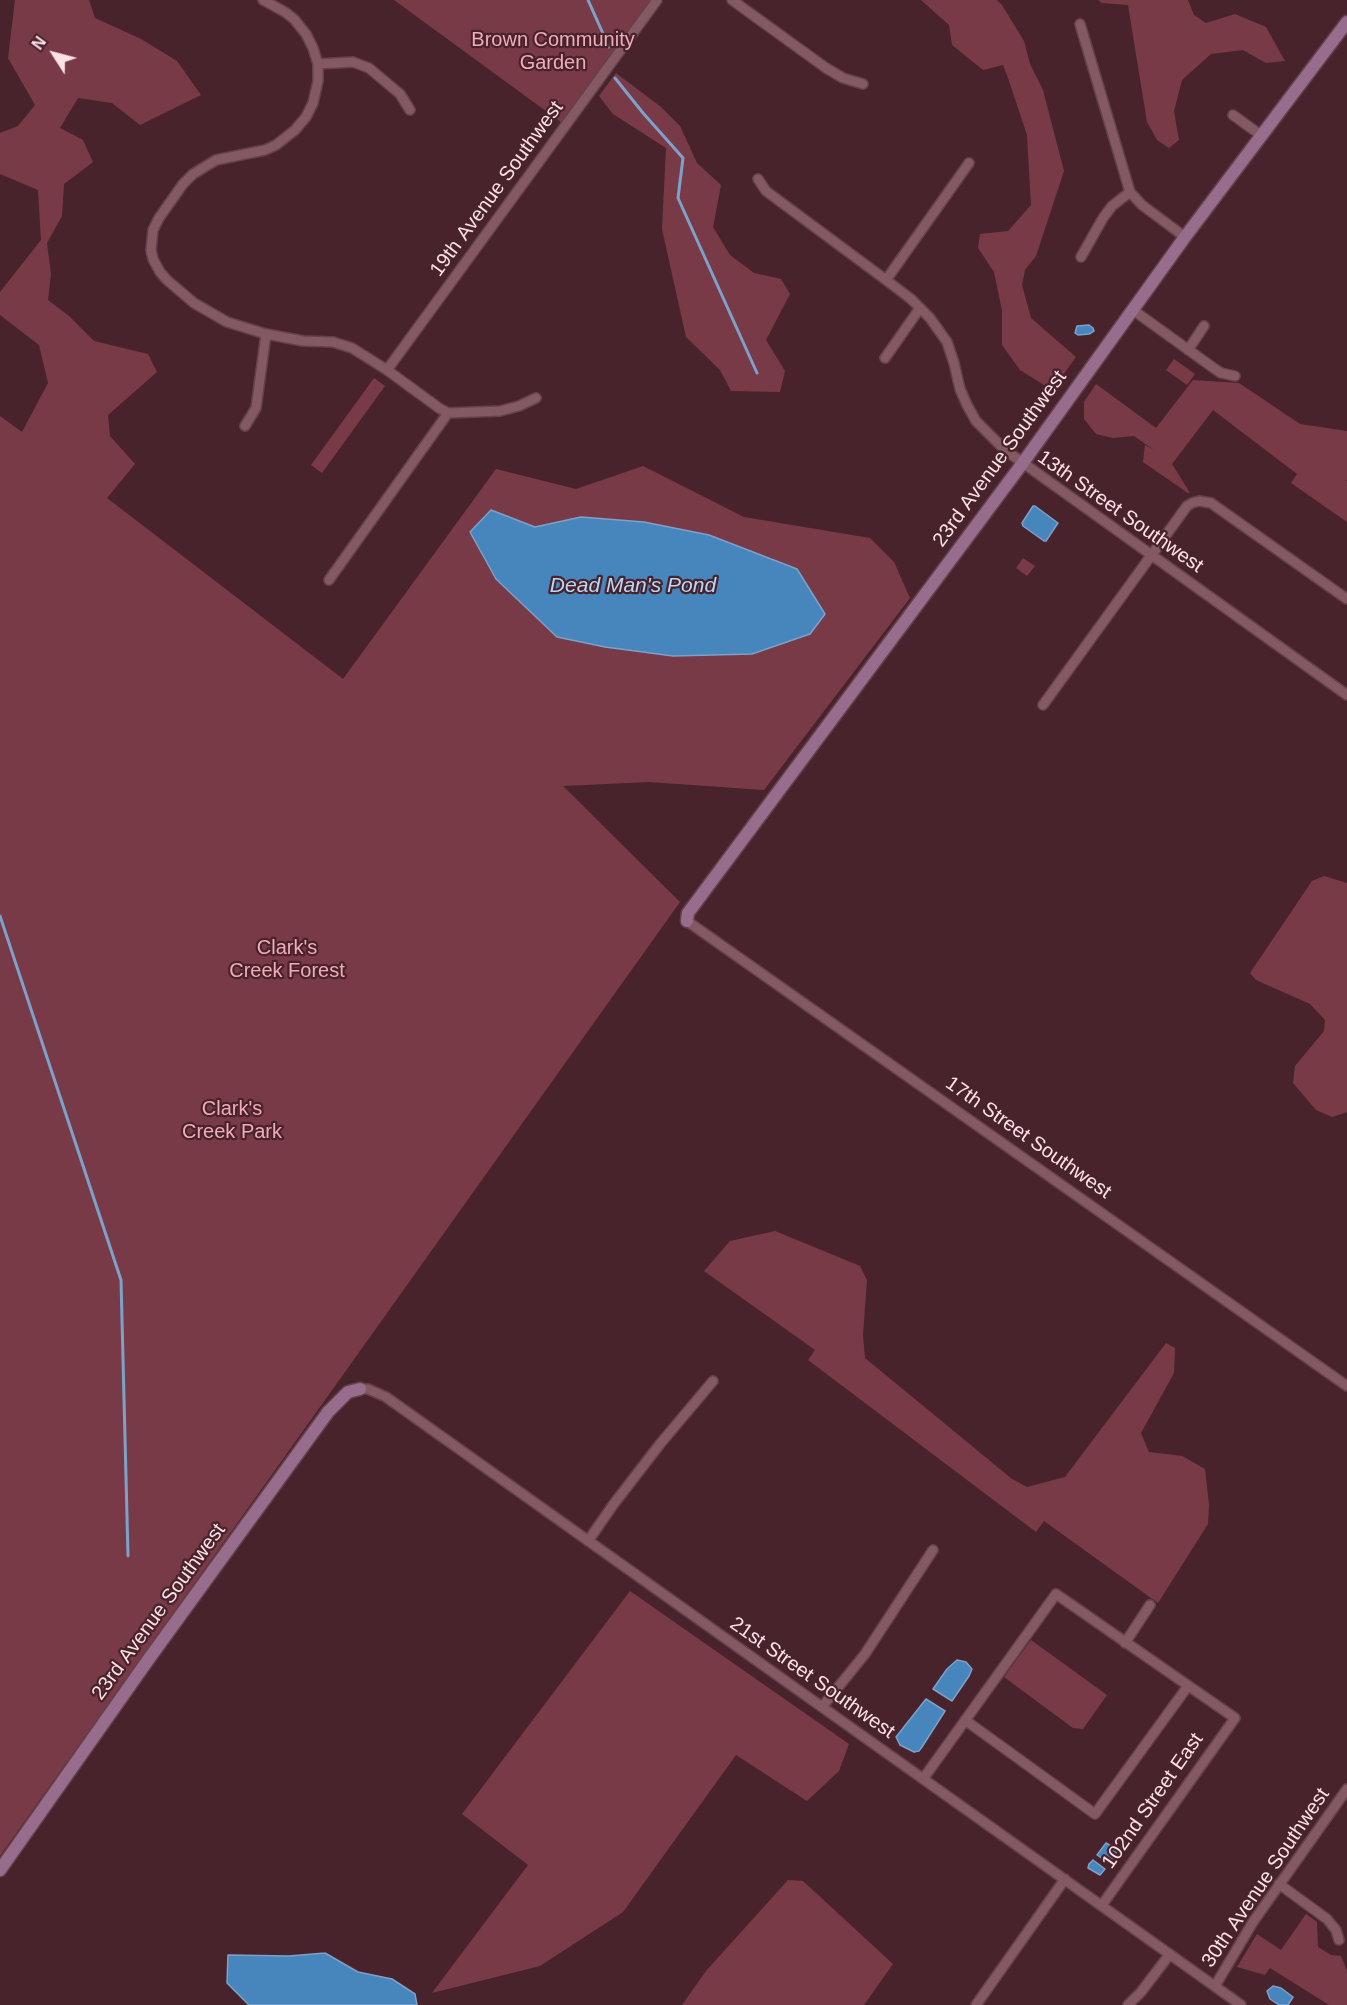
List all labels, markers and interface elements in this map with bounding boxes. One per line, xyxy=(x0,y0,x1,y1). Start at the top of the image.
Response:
north arrow xyxy=(24,24,84,84)
park label: Brown Community Garden xyxy=(471,28,635,75)
text: N xyxy=(29,33,49,53)
street label: 19th Avenue Southwest xyxy=(425,97,569,281)
street label: 23rd Avenue Southwest xyxy=(928,366,1072,552)
street label: 13th Street Southwest xyxy=(1033,446,1207,578)
water label: Dead Man's Pond xyxy=(550,573,716,599)
park label: Clark's Creek Forest xyxy=(229,936,345,983)
street label: 17th Street Southwest xyxy=(941,1072,1115,1204)
park label: Clark's Creek Park xyxy=(182,1097,282,1144)
street label: 23rd Avenue Southwest xyxy=(87,1519,231,1705)
street label: 21st Street Southwest xyxy=(725,1612,899,1744)
street label: 102nd Street East xyxy=(1097,1729,1209,1873)
street label: 30th Avenue Southwest xyxy=(1197,1784,1335,1972)

